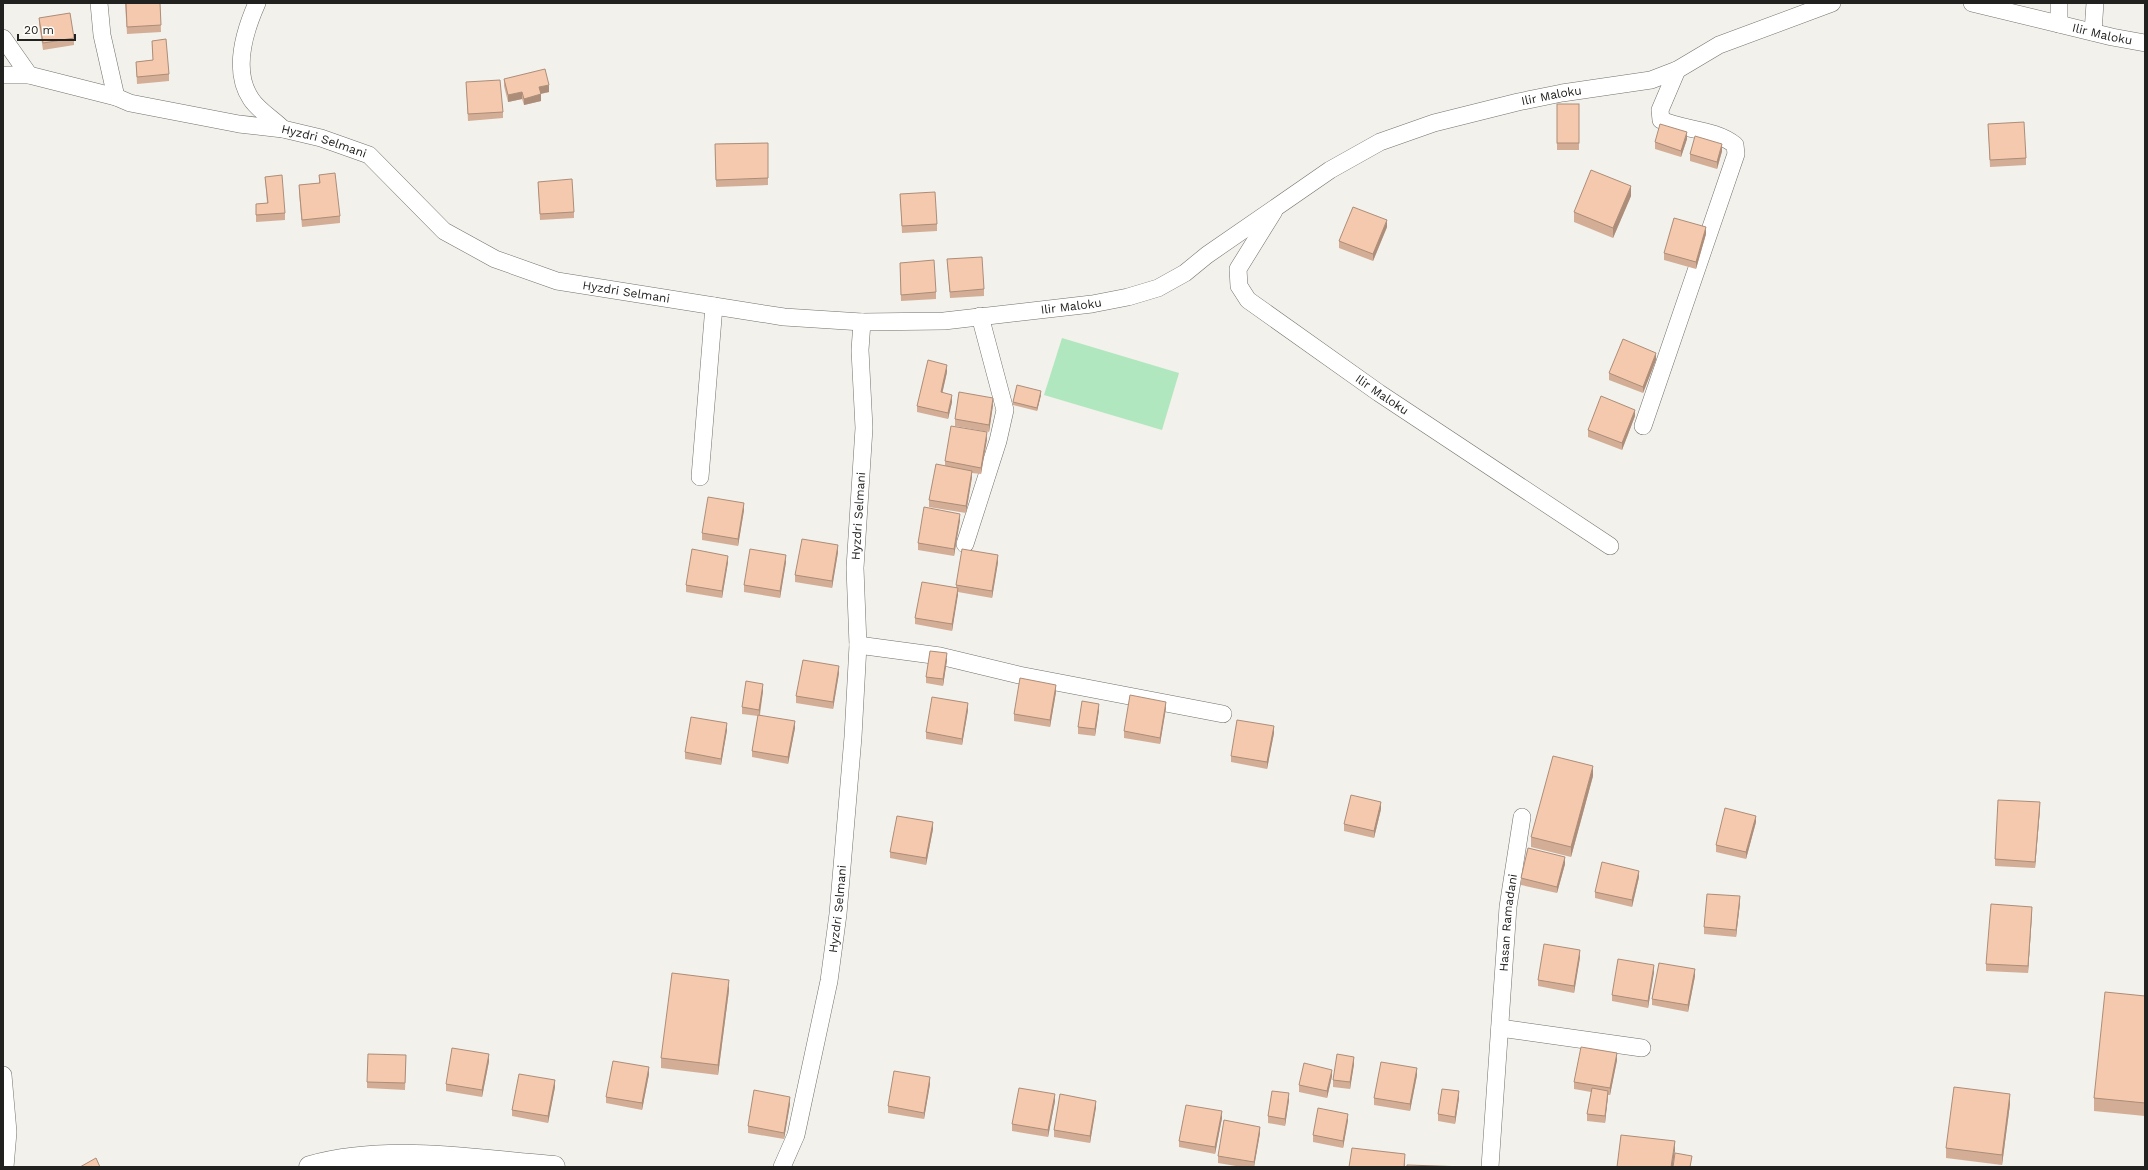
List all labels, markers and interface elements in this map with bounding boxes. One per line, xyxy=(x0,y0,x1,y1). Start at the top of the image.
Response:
scale bar xyxy=(18,16,75,42)
street label: Ilir Maloku xyxy=(2071,21,2133,48)
text: 20 m xyxy=(24,23,54,37)
street label: Ilir Maloku xyxy=(1520,83,1583,108)
street label: Hyzdri Selmani xyxy=(280,122,368,161)
street label: Hyzdri Selmani xyxy=(581,278,671,306)
street label: Ilir Maloku xyxy=(1040,295,1103,317)
street label: Ilir Maloku xyxy=(1353,372,1411,418)
street label: Hyzdri Selmani xyxy=(849,471,868,560)
street label: Hyzdri Selmani xyxy=(826,864,849,954)
street label: Hasan Ramadani xyxy=(1497,873,1520,972)

